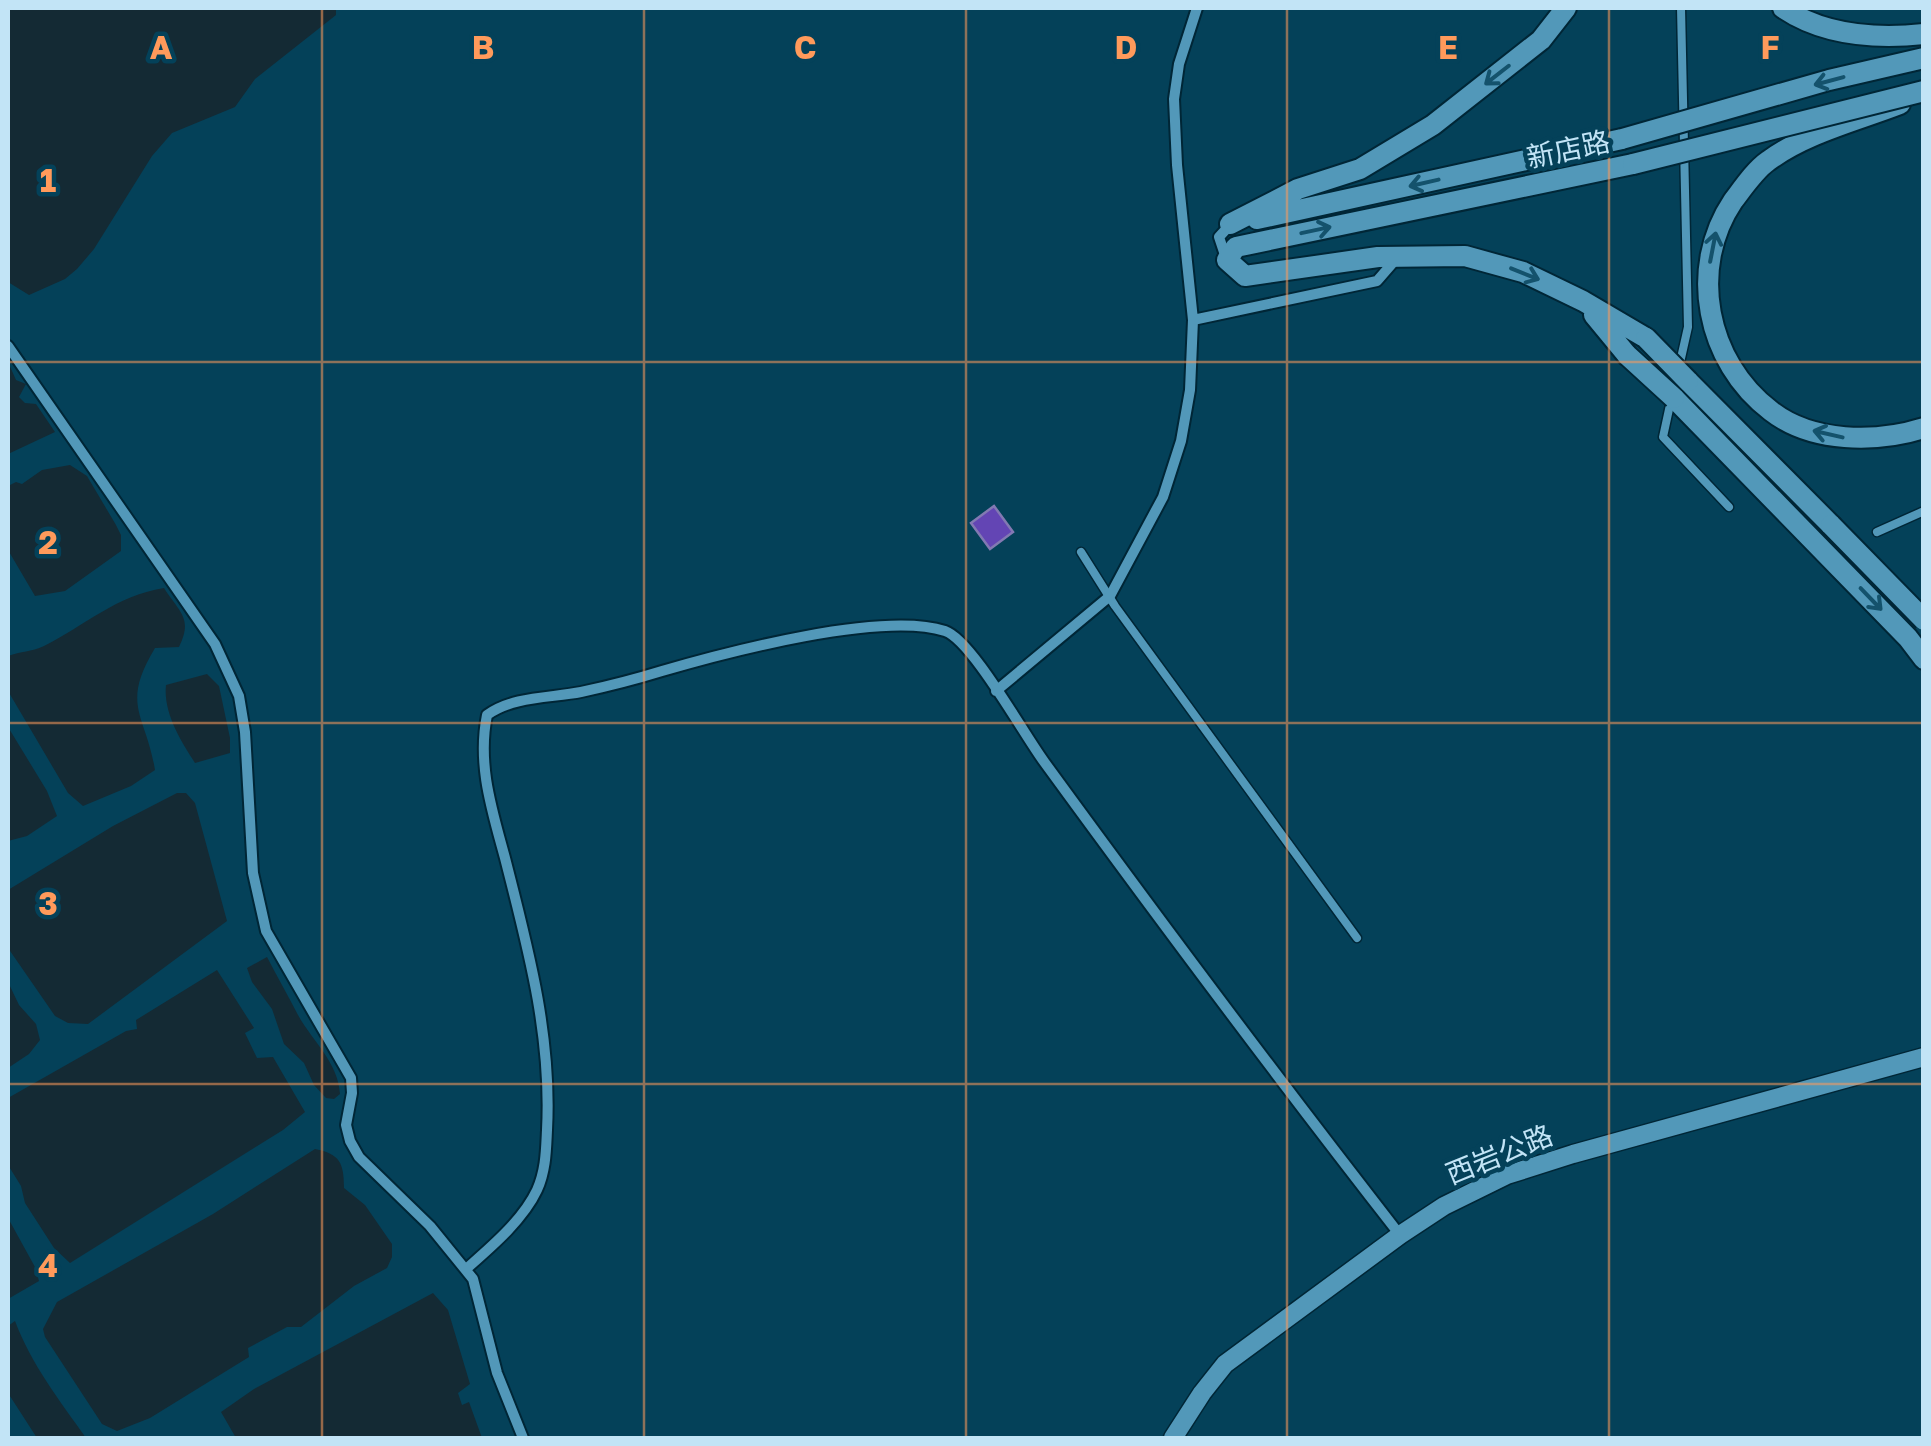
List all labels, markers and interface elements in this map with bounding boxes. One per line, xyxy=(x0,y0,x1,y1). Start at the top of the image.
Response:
text: A xyxy=(150,28,173,66)
text: B xyxy=(472,28,494,66)
text: C xyxy=(794,28,816,66)
text: D xyxy=(1115,28,1137,66)
text: E xyxy=(1438,28,1458,66)
text: F xyxy=(1760,28,1780,66)
one-way arrow xyxy=(1484,64,1511,85)
one-way arrow xyxy=(1814,72,1845,91)
street label: 新店路 xyxy=(1523,124,1613,174)
text: 1 xyxy=(40,161,56,199)
one-way arrow xyxy=(1409,175,1441,194)
one-way arrow xyxy=(1299,220,1331,239)
one-way arrow xyxy=(1704,232,1723,264)
one-way arrow xyxy=(1509,267,1539,285)
one-way arrow xyxy=(1813,423,1845,442)
text: 2 xyxy=(38,523,58,561)
one-way arrow xyxy=(1859,587,1883,611)
text: 3 xyxy=(38,884,58,922)
street label: 西岩公路 xyxy=(1441,1118,1557,1190)
text: 4 xyxy=(38,1246,58,1284)

